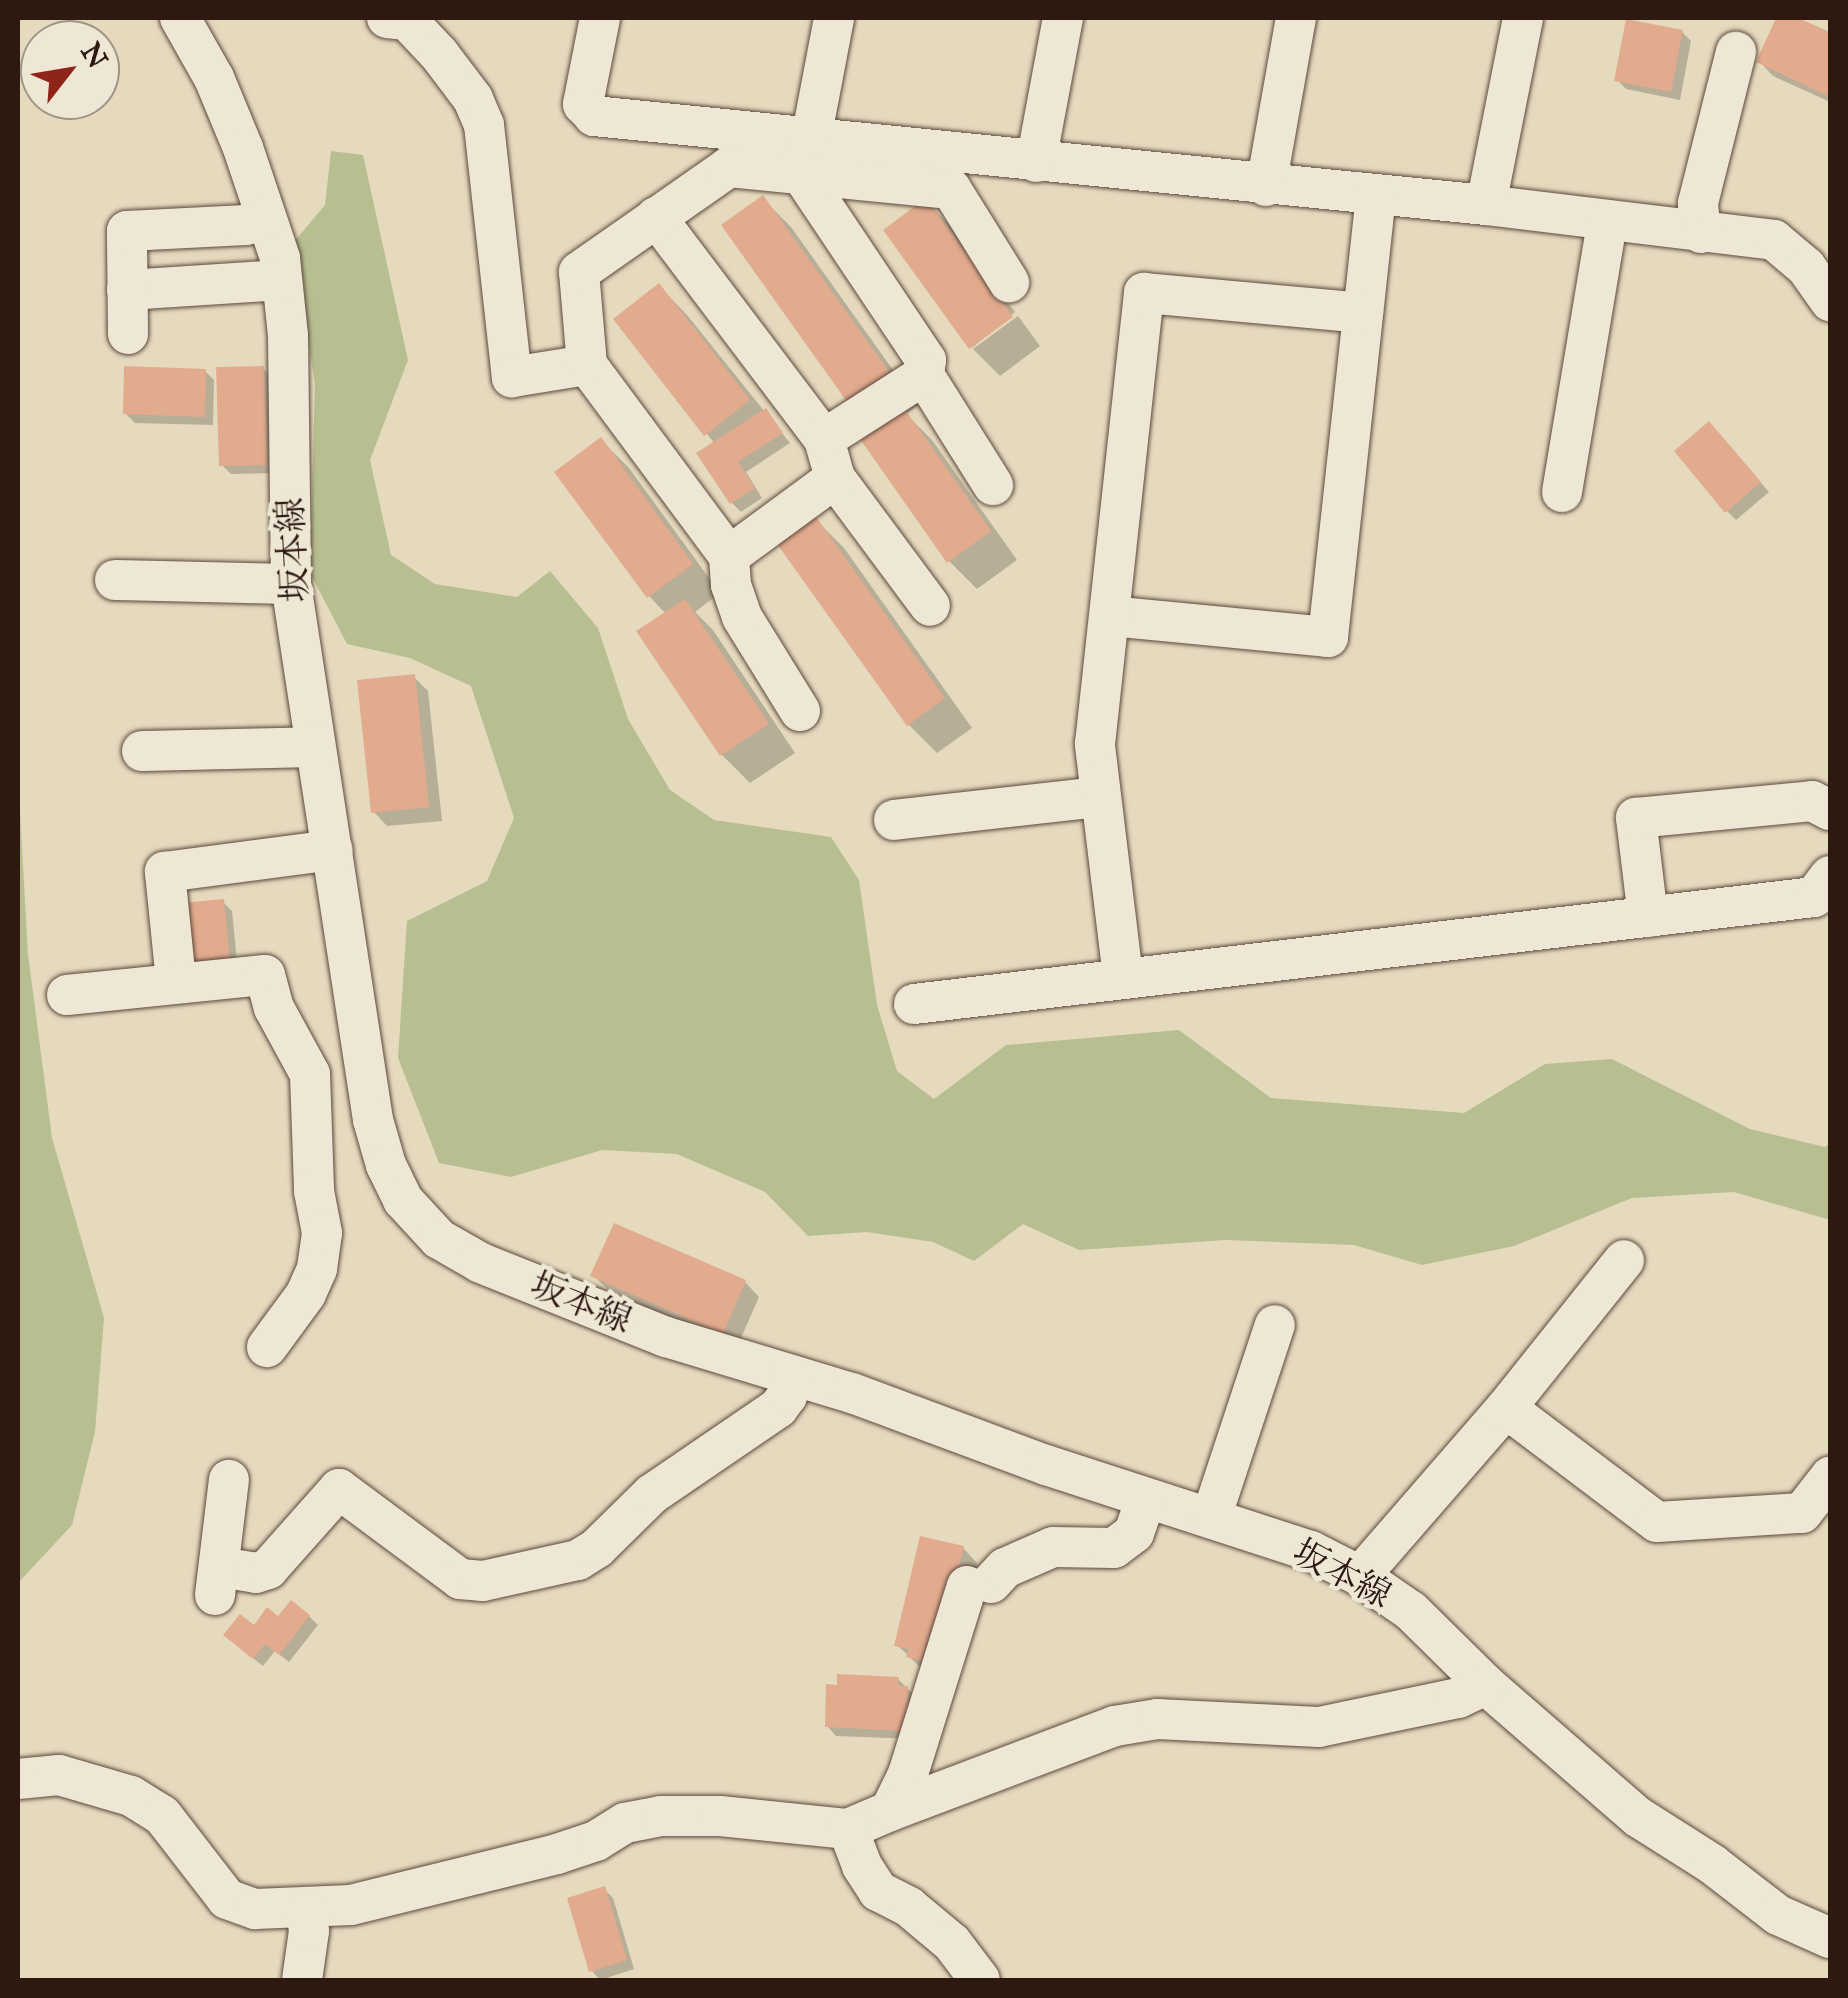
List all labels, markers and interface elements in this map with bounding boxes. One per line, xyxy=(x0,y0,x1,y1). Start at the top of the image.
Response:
north arrow xyxy=(20,20,120,120)
text: N xyxy=(73,36,116,75)
street label: 坂本線 xyxy=(269,496,317,604)
street label: 坂本線 xyxy=(524,1264,638,1342)
street label: 坂本線 xyxy=(1286,1531,1398,1617)

